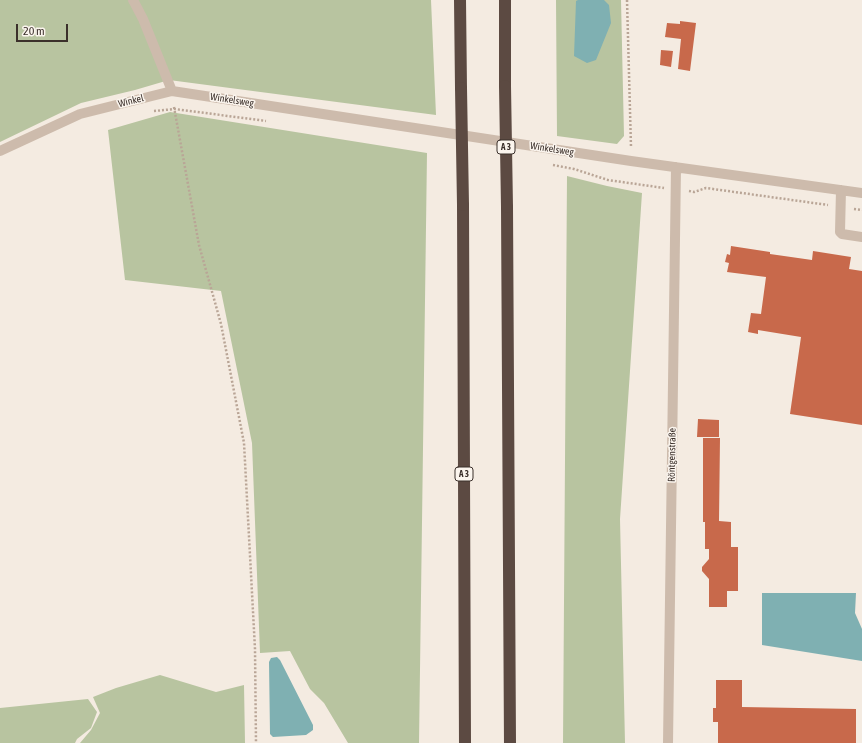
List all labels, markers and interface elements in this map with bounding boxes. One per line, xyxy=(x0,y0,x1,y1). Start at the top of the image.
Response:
scale bar xyxy=(18,16,70,42)
text: 20 m xyxy=(23,24,45,38)
street label: Winkelsweg xyxy=(209,91,255,109)
street label: Winkel xyxy=(117,92,145,110)
road number: A 3 xyxy=(497,140,515,154)
street label: Winkelsweg xyxy=(529,140,575,158)
street label: Röntgenstraße xyxy=(666,428,678,482)
road number: A 3 xyxy=(455,467,473,481)

